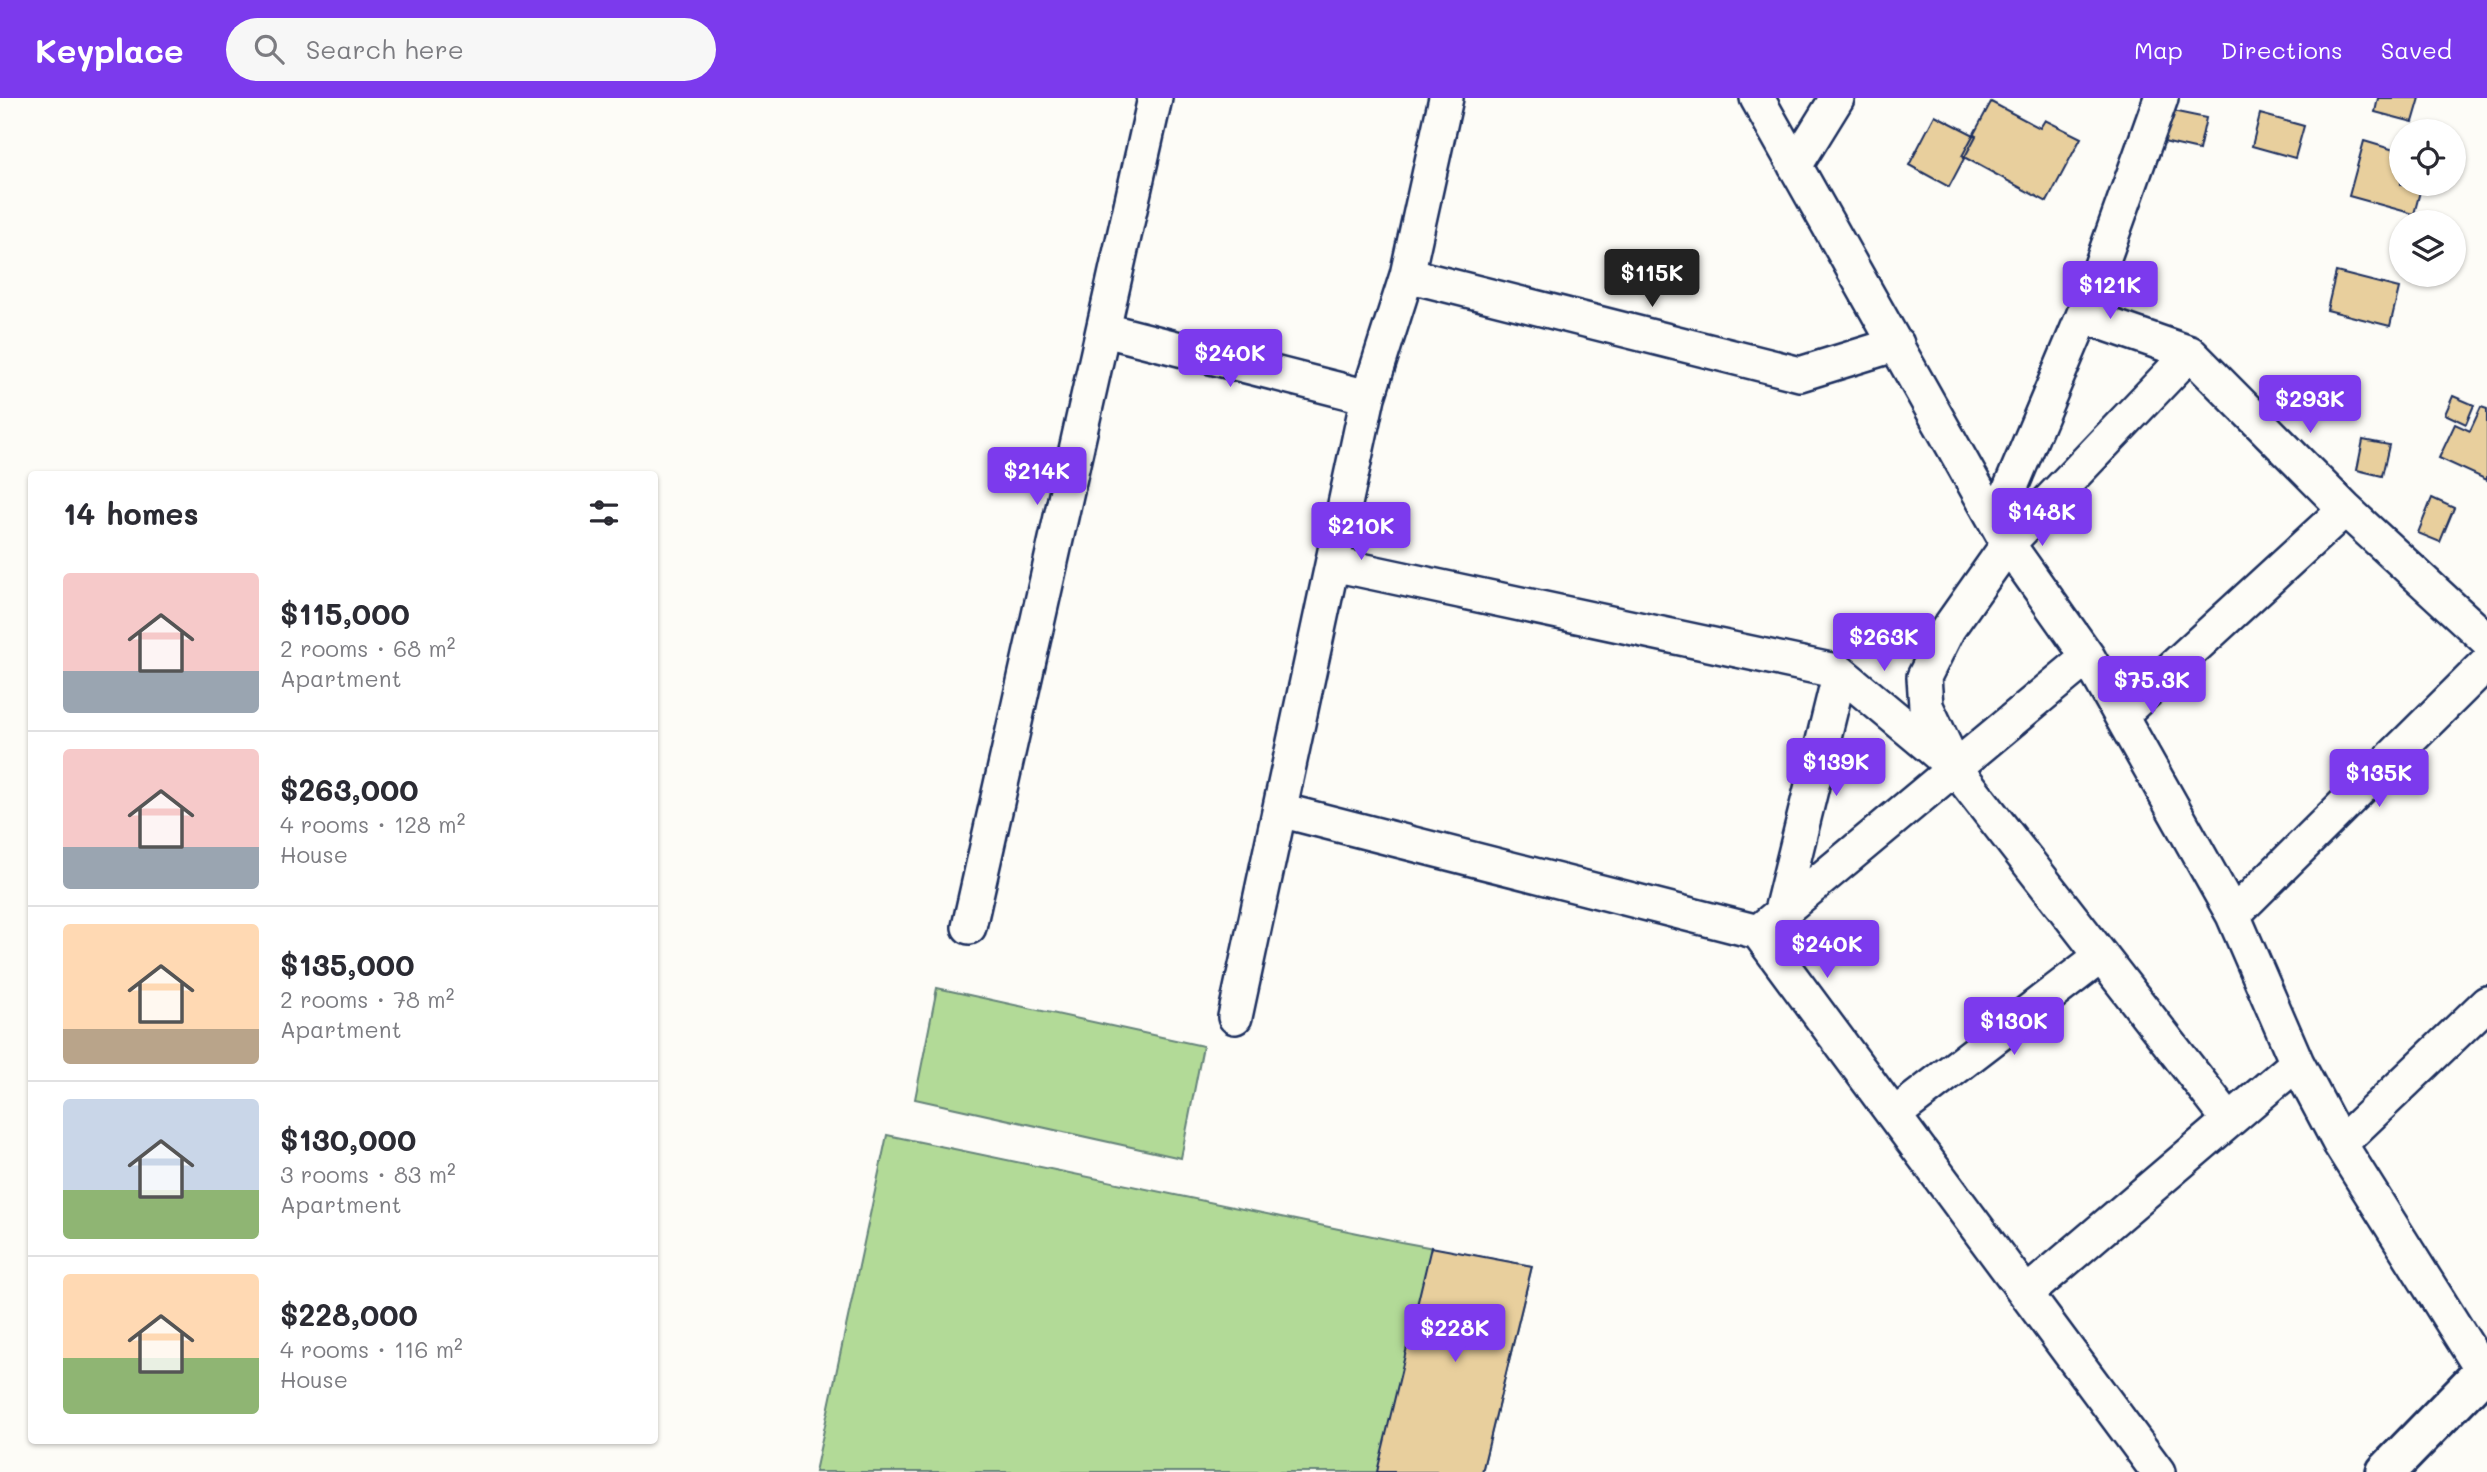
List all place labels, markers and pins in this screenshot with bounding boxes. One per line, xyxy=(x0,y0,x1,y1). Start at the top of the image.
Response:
pin: $115K xyxy=(1603,250,1701,309)
pin: $121K xyxy=(2061,262,2159,321)
pin: $240K xyxy=(1181,330,1279,389)
pin: $293K xyxy=(2261,376,2359,435)
pin: $214K xyxy=(988,448,1086,507)
pin: $148K xyxy=(1993,489,2091,548)
pin: $210K xyxy=(1312,503,1410,562)
pin: $263K xyxy=(1835,614,1933,673)
pin: $75.3K xyxy=(2095,656,2209,716)
pin: $139K xyxy=(1787,738,1885,798)
pin: $135K xyxy=(2330,750,2428,809)
pin: $240K xyxy=(1778,920,1876,980)
pin: $130K xyxy=(1965,998,2063,1057)
pin: $228K xyxy=(1406,1304,1504,1364)

